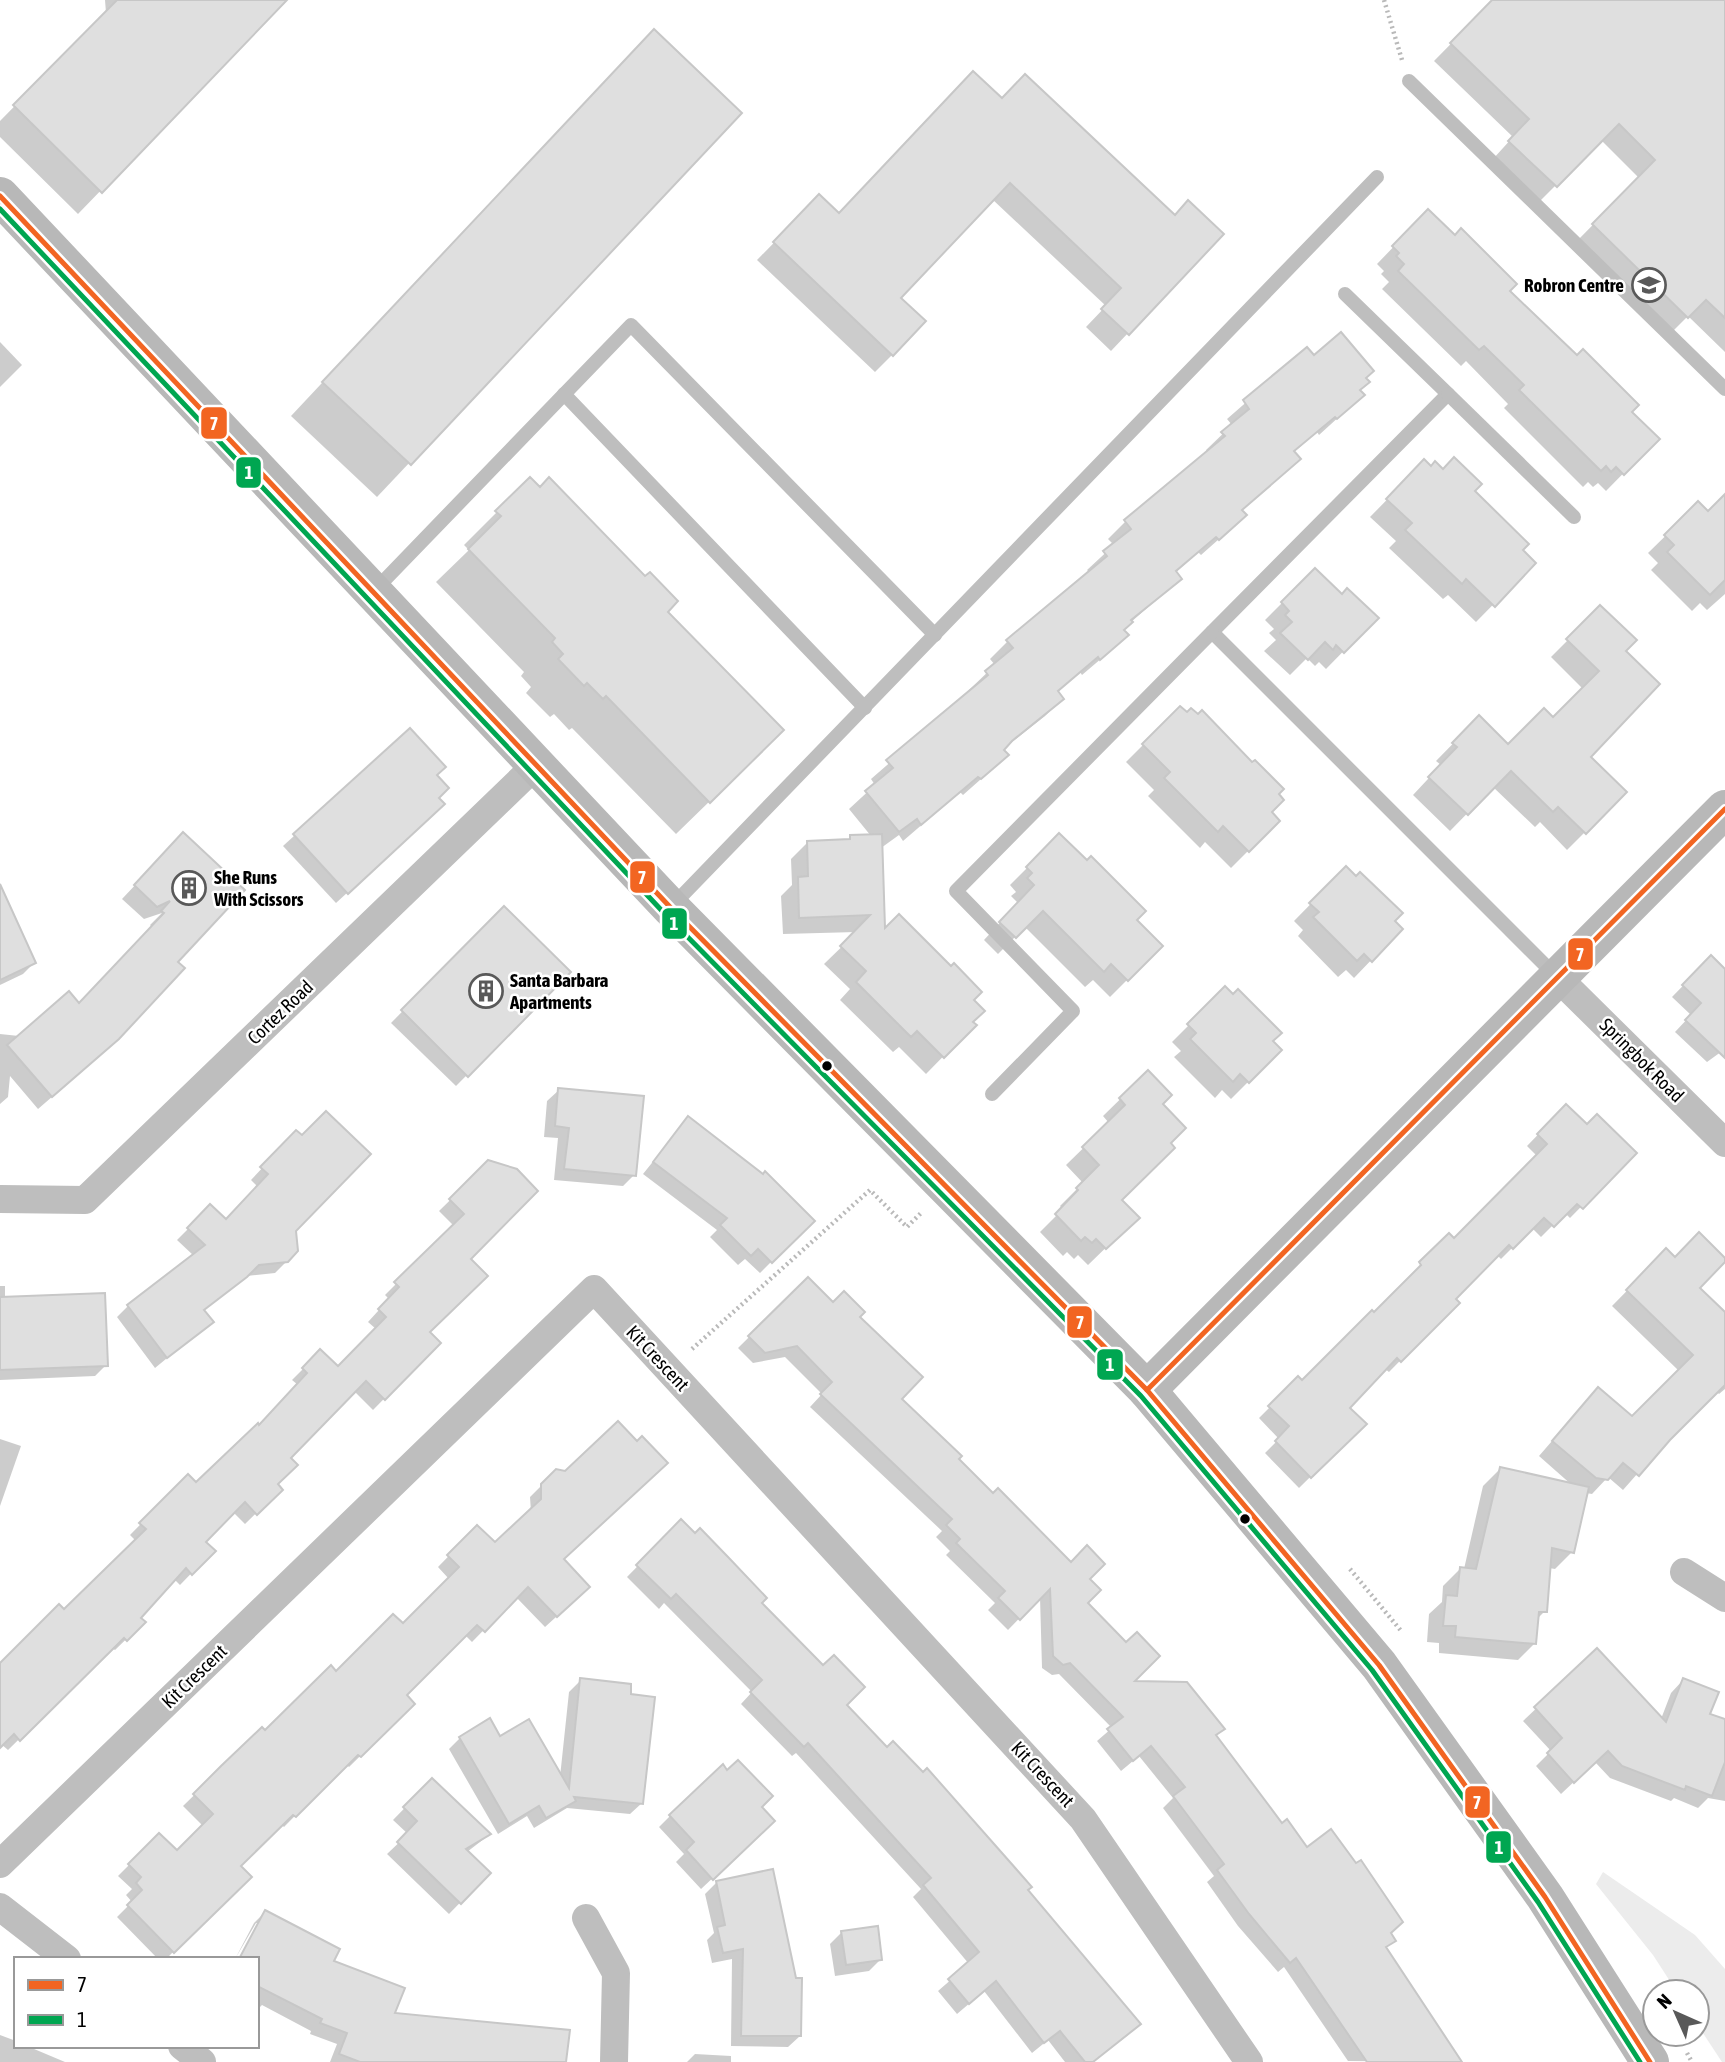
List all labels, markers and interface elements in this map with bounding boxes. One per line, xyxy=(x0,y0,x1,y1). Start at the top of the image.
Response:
school or university icon: Robron Centre xyxy=(1630,266,1668,304)
place label: Robron Centre xyxy=(1524,274,1624,296)
line badge: 7 xyxy=(200,406,228,440)
text: 7 xyxy=(210,412,219,434)
line badge: 1 xyxy=(235,456,262,489)
text: 1 xyxy=(245,461,254,483)
line badge: 7 xyxy=(629,860,656,894)
place label: She Runs With Scissors xyxy=(213,866,304,910)
text: 7 xyxy=(638,866,647,888)
building icon: She Runs With Scissors xyxy=(170,869,208,907)
line badge: 1 xyxy=(661,907,688,940)
text: 1 xyxy=(670,912,679,934)
line badge: 7 xyxy=(1567,937,1594,971)
text: 7 xyxy=(1576,943,1585,965)
place label: Santa Barbara Apartments xyxy=(509,969,608,1013)
building icon: Santa Barbara Apartments xyxy=(467,972,505,1010)
street label: Cortez Road xyxy=(243,975,317,1049)
street label: Springbok Road xyxy=(1595,1013,1689,1107)
unlabelled marker xyxy=(820,1059,834,1073)
line badge: 7 xyxy=(1066,1305,1093,1339)
text: 7 xyxy=(1076,1311,1085,1333)
street label: Kit Crescent xyxy=(622,1321,694,1395)
line badge: 1 xyxy=(1096,1348,1124,1381)
text: 1 xyxy=(1106,1353,1115,1375)
unlabelled marker xyxy=(1238,1512,1252,1526)
street label: Kit Crescent xyxy=(157,1640,231,1712)
street label: Kit Crescent xyxy=(1007,1737,1079,1811)
line badge: 7 xyxy=(1464,1785,1491,1819)
text: 7 xyxy=(1473,1791,1482,1813)
line badge: 1 xyxy=(1485,1830,1512,1864)
text: 1 xyxy=(1495,1836,1504,1858)
legend xyxy=(14,1957,259,2048)
text: 7 xyxy=(77,1972,87,1996)
north arrow xyxy=(1641,1978,1711,2048)
text: N xyxy=(1652,1989,1676,2013)
text: 1 xyxy=(77,2007,87,2031)

